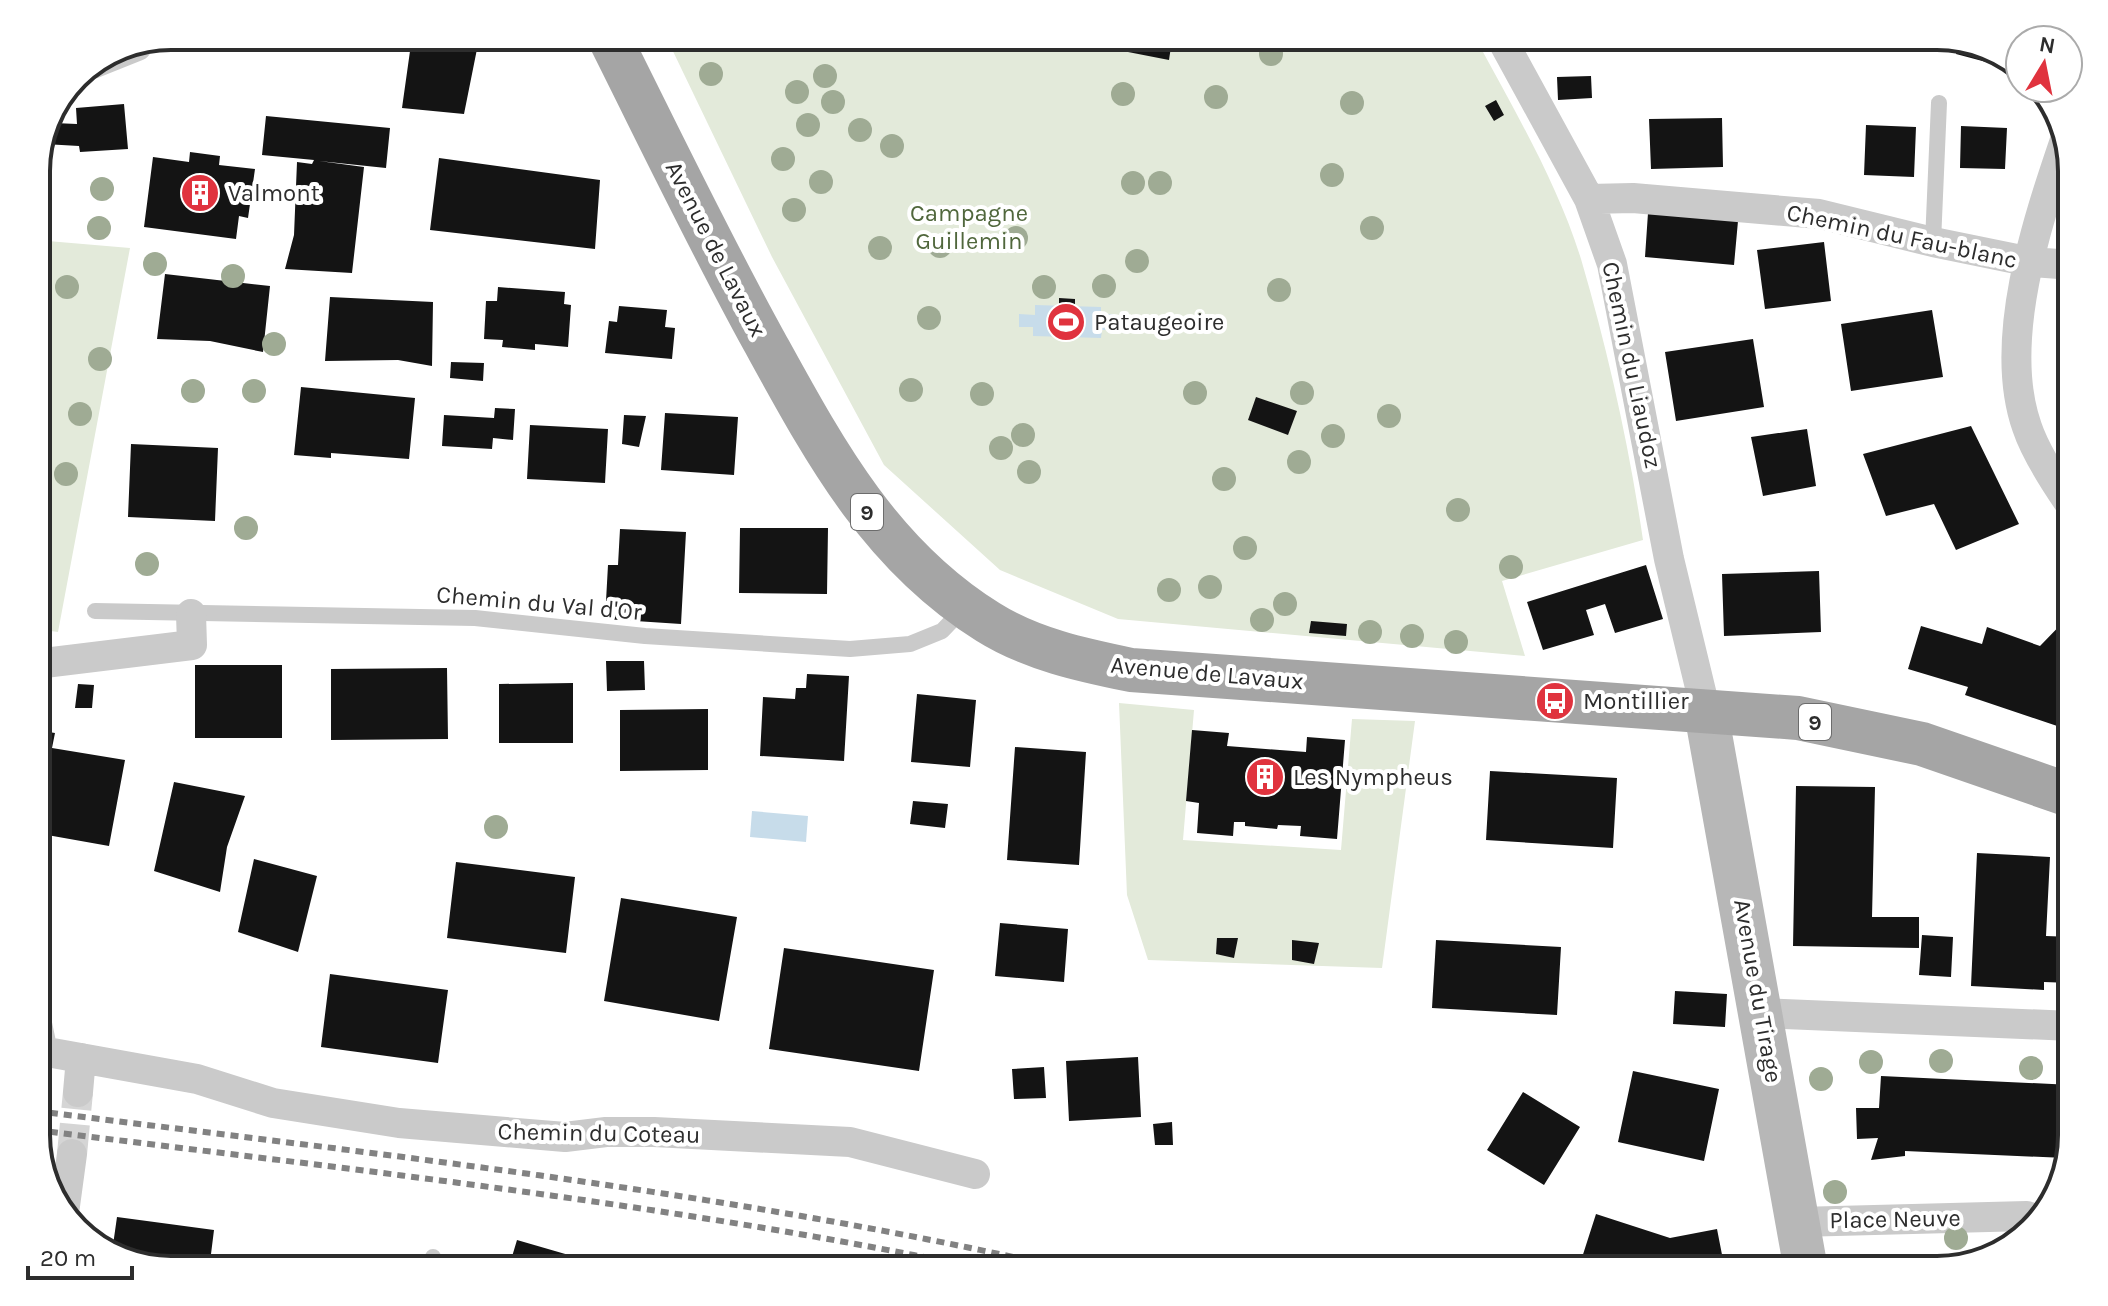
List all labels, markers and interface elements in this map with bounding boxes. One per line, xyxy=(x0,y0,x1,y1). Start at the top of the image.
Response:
north arrow xyxy=(2004,24,2084,104)
text: N xyxy=(2037,31,2057,59)
street label: Avenue de Lavaux xyxy=(660,156,772,342)
building icon: Valmont xyxy=(179,172,221,214)
place label: Valmont xyxy=(228,179,320,207)
street label: Chemin du Fau-blanc xyxy=(1784,198,2020,274)
park label: Campagne Guillemin xyxy=(910,199,1028,255)
street label: Chemin du Liaudoz xyxy=(1596,259,1668,471)
sports icon: Pataugeoire xyxy=(1045,301,1087,343)
place label: Pataugeoire xyxy=(1094,308,1224,336)
road number: 9 xyxy=(851,494,883,530)
street label: Chemin du Val d'Or xyxy=(435,580,643,626)
street label: Avenue de Lavaux xyxy=(1109,651,1305,695)
bus stop icon: Montillier xyxy=(1534,680,1576,722)
place label: Montillier xyxy=(1583,687,1689,715)
road number: 9 xyxy=(1799,704,1831,740)
building icon: Les Nympheus xyxy=(1244,756,1286,798)
place label: Les Nympheus xyxy=(1293,763,1453,791)
street label: Avenue du Tirage xyxy=(1728,897,1788,1085)
street label: Chemin du Coteau xyxy=(497,1117,701,1149)
street label: Place Neuve xyxy=(1829,1204,1961,1234)
scale bar xyxy=(28,1230,132,1280)
text: 20 m xyxy=(40,1244,96,1272)

